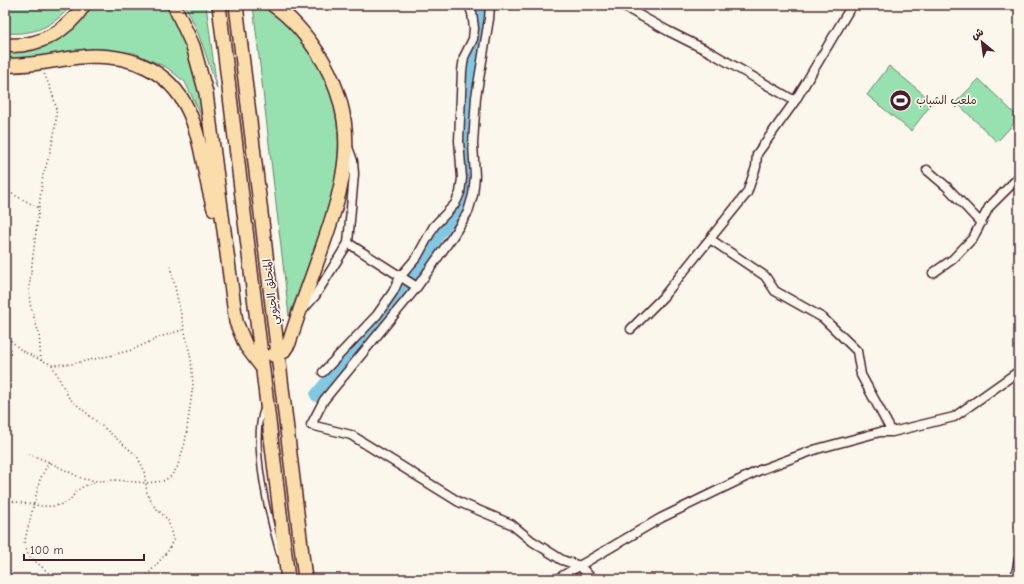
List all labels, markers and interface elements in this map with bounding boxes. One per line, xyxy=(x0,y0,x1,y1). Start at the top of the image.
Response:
north arrow xyxy=(962,22,1002,62)
text: ش xyxy=(969,25,986,42)
sports icon: ملعب الشباب xyxy=(887,87,913,113)
place label: ملعب الشباب xyxy=(916,94,977,108)
street label: المتحلق الجنوبي xyxy=(260,258,285,326)
scale bar xyxy=(24,536,144,562)
text: 100 m xyxy=(30,543,63,557)

